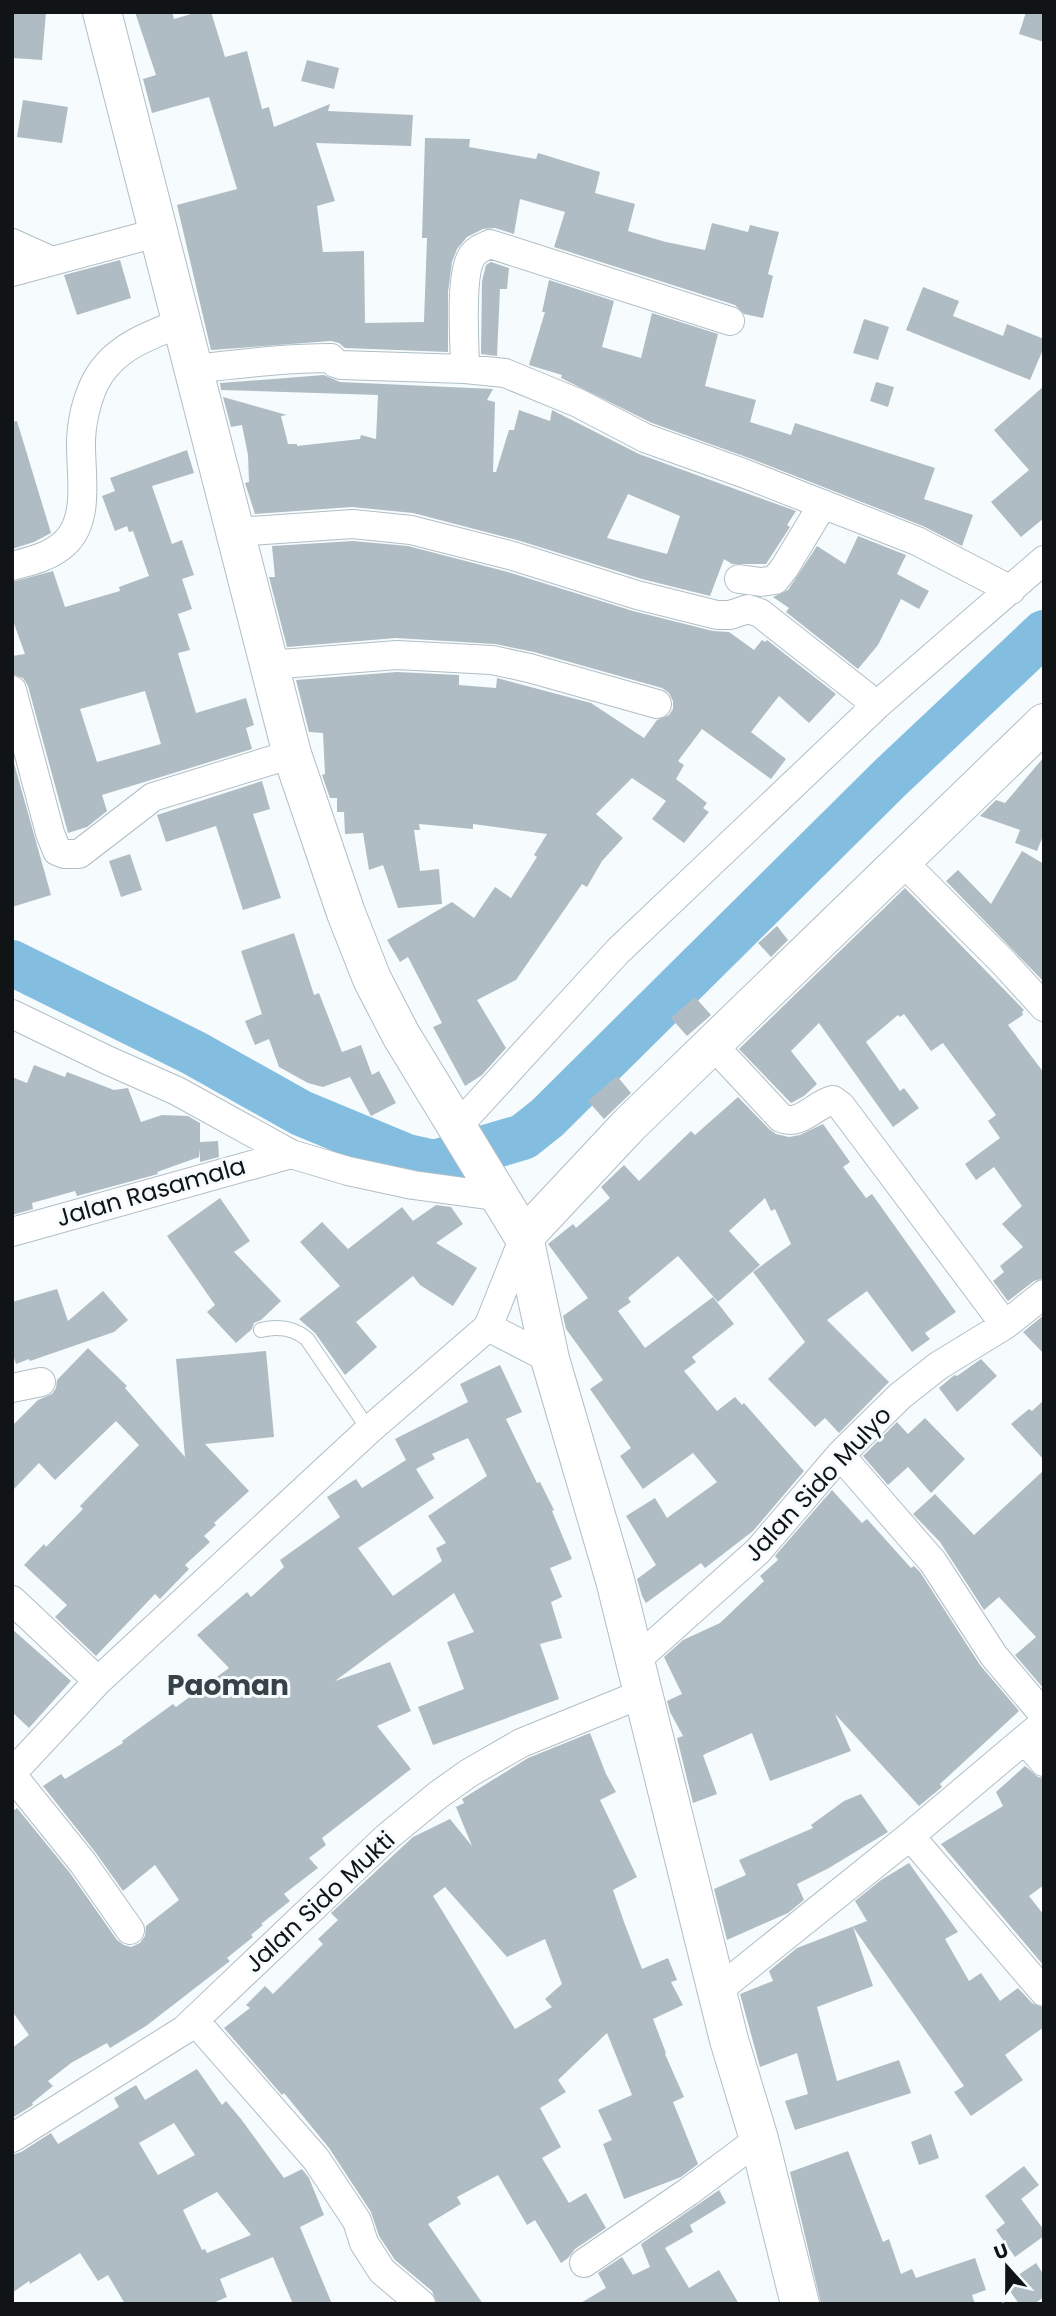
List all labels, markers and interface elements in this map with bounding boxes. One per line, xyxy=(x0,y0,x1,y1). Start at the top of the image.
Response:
street label: Jalan Rasamala xyxy=(52,1149,249,1234)
street label: Jalan Sido Mulyo xyxy=(737,1399,898,1569)
district label: Paoman xyxy=(167,1666,289,1705)
street label: Jalan Sido Mukti xyxy=(238,1823,402,1980)
north arrow xyxy=(972,2232,1042,2302)
text: U xyxy=(990,2237,1012,2267)

